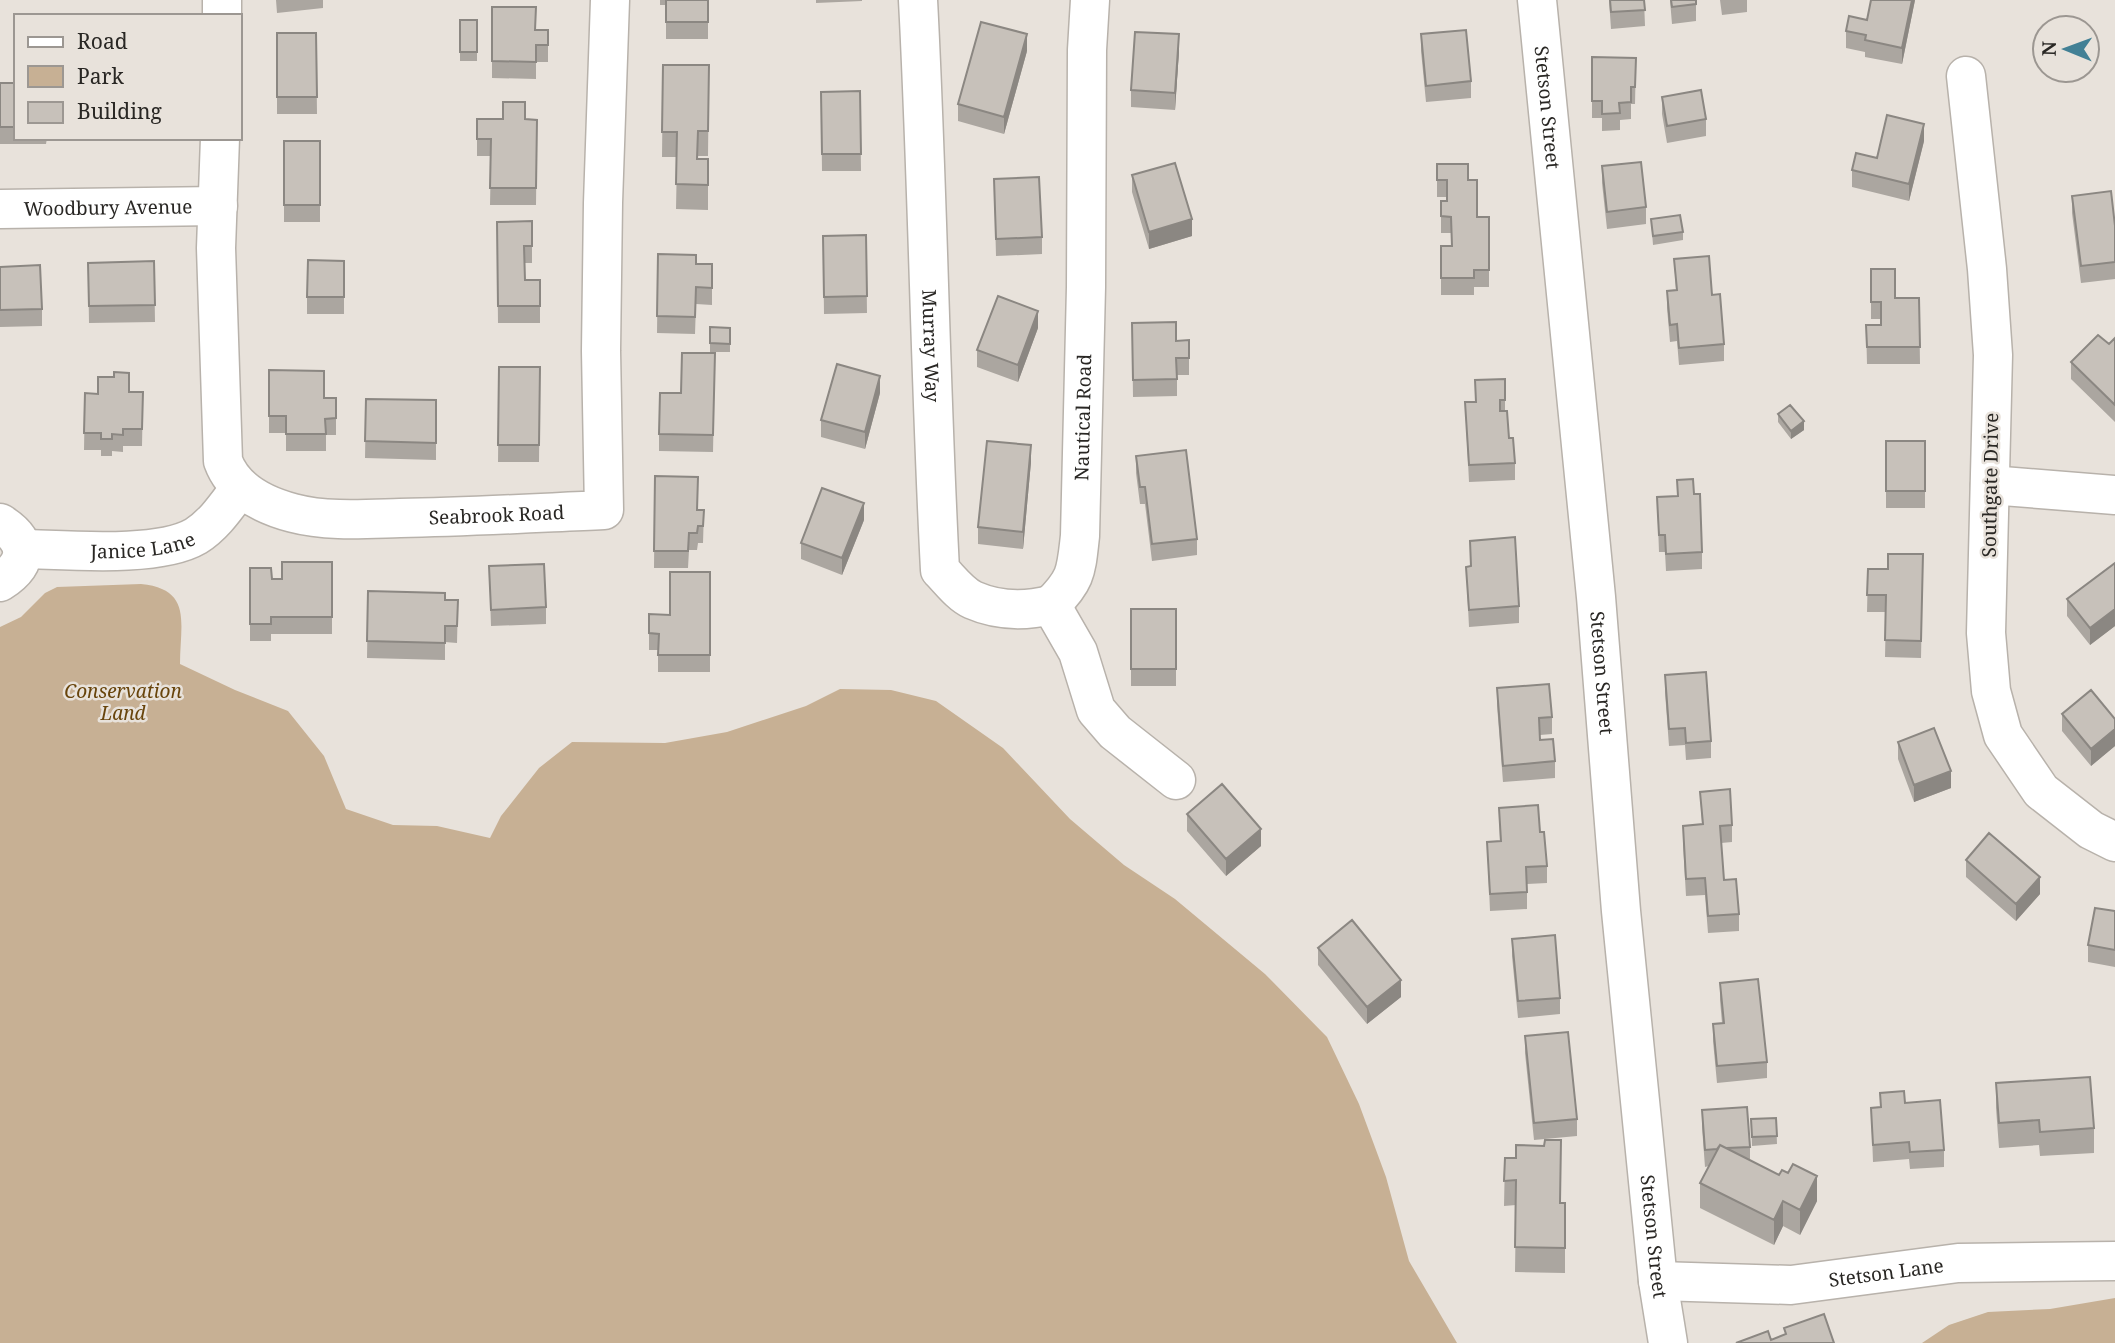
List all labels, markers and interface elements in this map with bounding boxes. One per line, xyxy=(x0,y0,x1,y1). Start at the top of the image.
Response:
legend xyxy=(14,14,242,140)
north arrow xyxy=(2031,14,2101,84)
text: Road xyxy=(77,27,128,55)
text: N xyxy=(2036,41,2062,56)
street label: Stetson Street xyxy=(1529,45,1567,171)
text: Park xyxy=(77,62,124,90)
text: Building xyxy=(77,97,162,125)
street label: Woodbury Avenue xyxy=(23,193,193,222)
street label: Murray Way xyxy=(916,289,946,403)
street label: Nautical Road xyxy=(1068,353,1097,481)
street label: Southgate Drive xyxy=(1976,412,2004,558)
street label: Seabrook Road xyxy=(428,499,565,530)
street label: Janice Lane xyxy=(89,525,199,564)
street label: Stetson Street xyxy=(1584,610,1620,736)
park label: Conservation Land xyxy=(64,678,182,726)
street label: Stetson Street xyxy=(1634,1174,1674,1300)
street label: Stetson Lane xyxy=(1827,1252,1945,1293)

